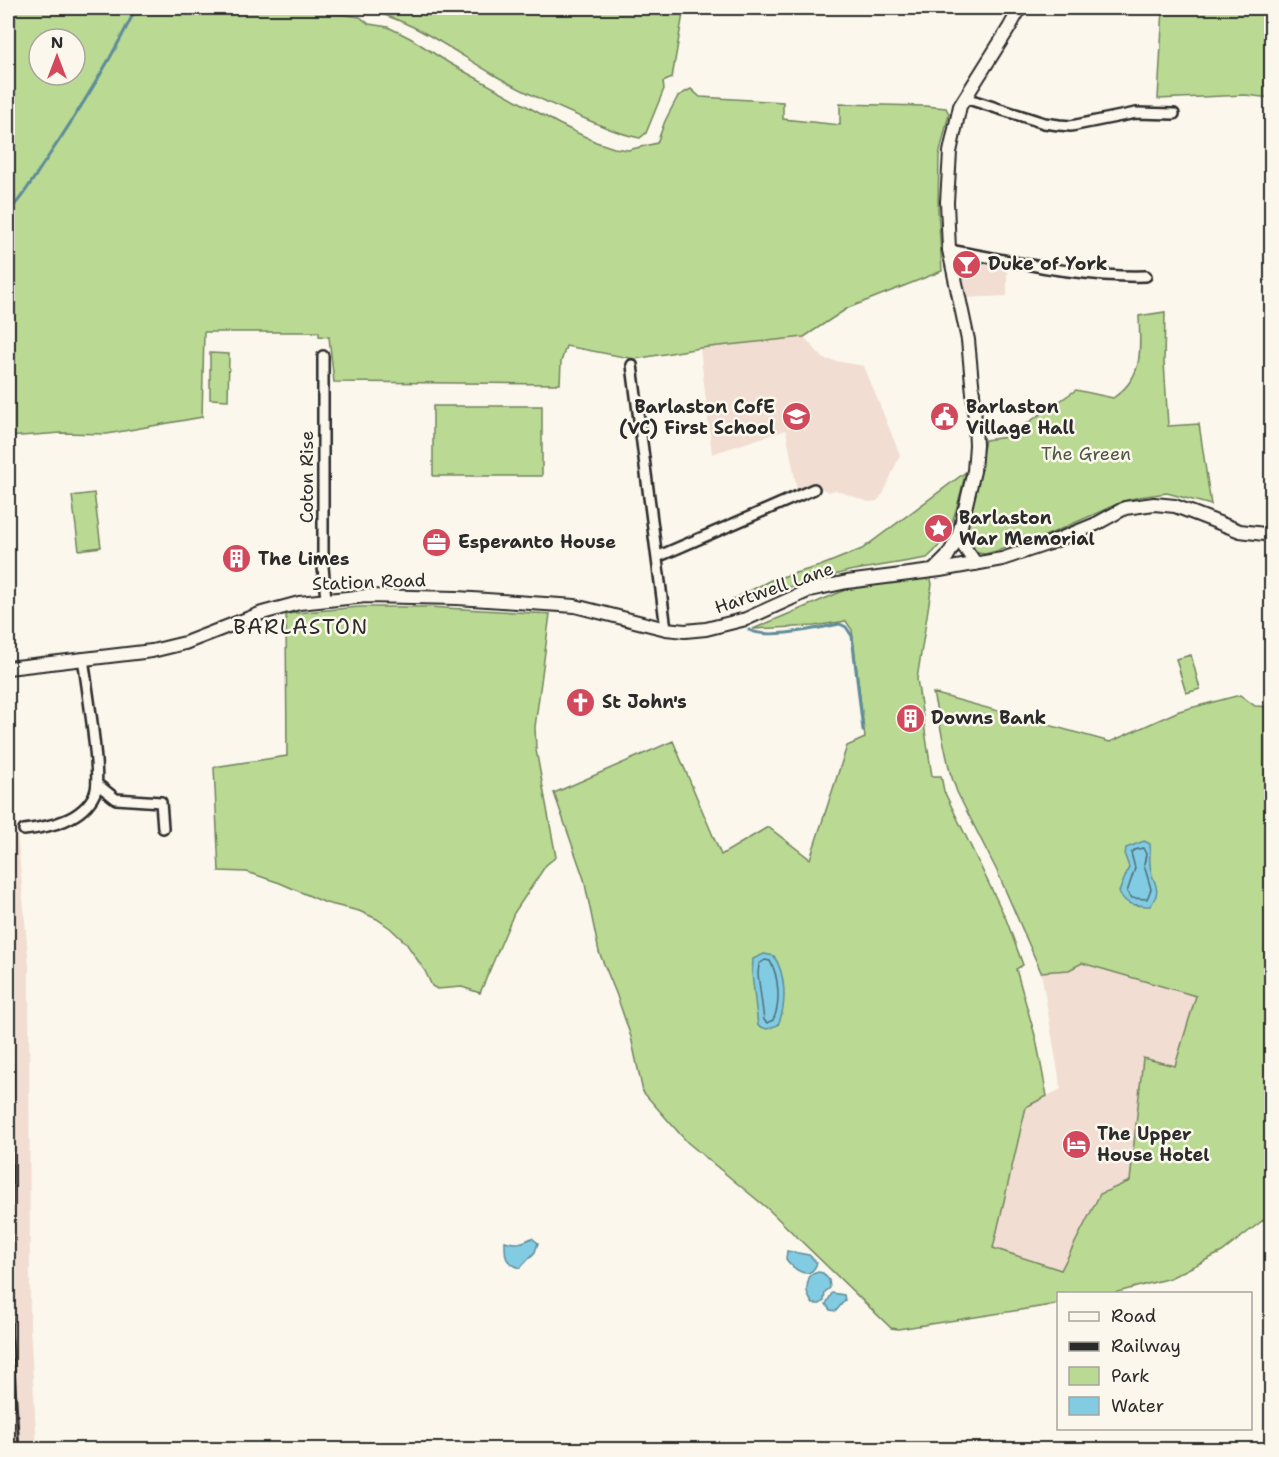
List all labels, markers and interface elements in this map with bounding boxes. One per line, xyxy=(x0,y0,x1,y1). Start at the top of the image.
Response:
north arrow xyxy=(27,27,87,87)
text: N xyxy=(51,32,63,53)
bar icon: Duke of York xyxy=(951,248,983,280)
place label: Duke of York xyxy=(988,252,1108,276)
place label: Barlaston CofE (VC) First School xyxy=(619,395,775,440)
place label: Barlaston Village Hall xyxy=(966,395,1075,440)
school or university icon: Barlaston CofE (VC) First School xyxy=(780,401,812,433)
public building icon: Barlaston Village Hall xyxy=(929,401,961,433)
street label: Coton Rise xyxy=(295,431,319,523)
park label: The Green xyxy=(1041,442,1131,466)
place label: Barlaston War Memorial xyxy=(959,506,1095,551)
place icon: Barlaston War Memorial xyxy=(922,512,954,544)
office icon: Esperanto House xyxy=(421,526,453,558)
place label: Esperanto House xyxy=(458,530,616,554)
building icon: The Limes xyxy=(221,543,253,575)
place label: The Limes xyxy=(258,547,350,571)
street label: Hartwell Lane xyxy=(711,556,837,620)
street label: Station Road xyxy=(312,568,426,596)
district label: BARLASTON xyxy=(233,613,369,641)
church icon: St John's xyxy=(565,686,597,718)
place label: St John's xyxy=(602,690,687,714)
building icon: Downs Bank xyxy=(894,702,926,734)
place label: Downs Bank xyxy=(931,706,1046,730)
place label: The Upper House Hotel xyxy=(1097,1122,1209,1167)
hotel icon: The Upper House Hotel xyxy=(1060,1128,1092,1160)
legend xyxy=(1057,1292,1252,1430)
text: Road xyxy=(1111,1304,1156,1328)
text: Railway xyxy=(1111,1334,1181,1358)
text: Park xyxy=(1111,1364,1150,1388)
text: Water xyxy=(1111,1394,1164,1418)

